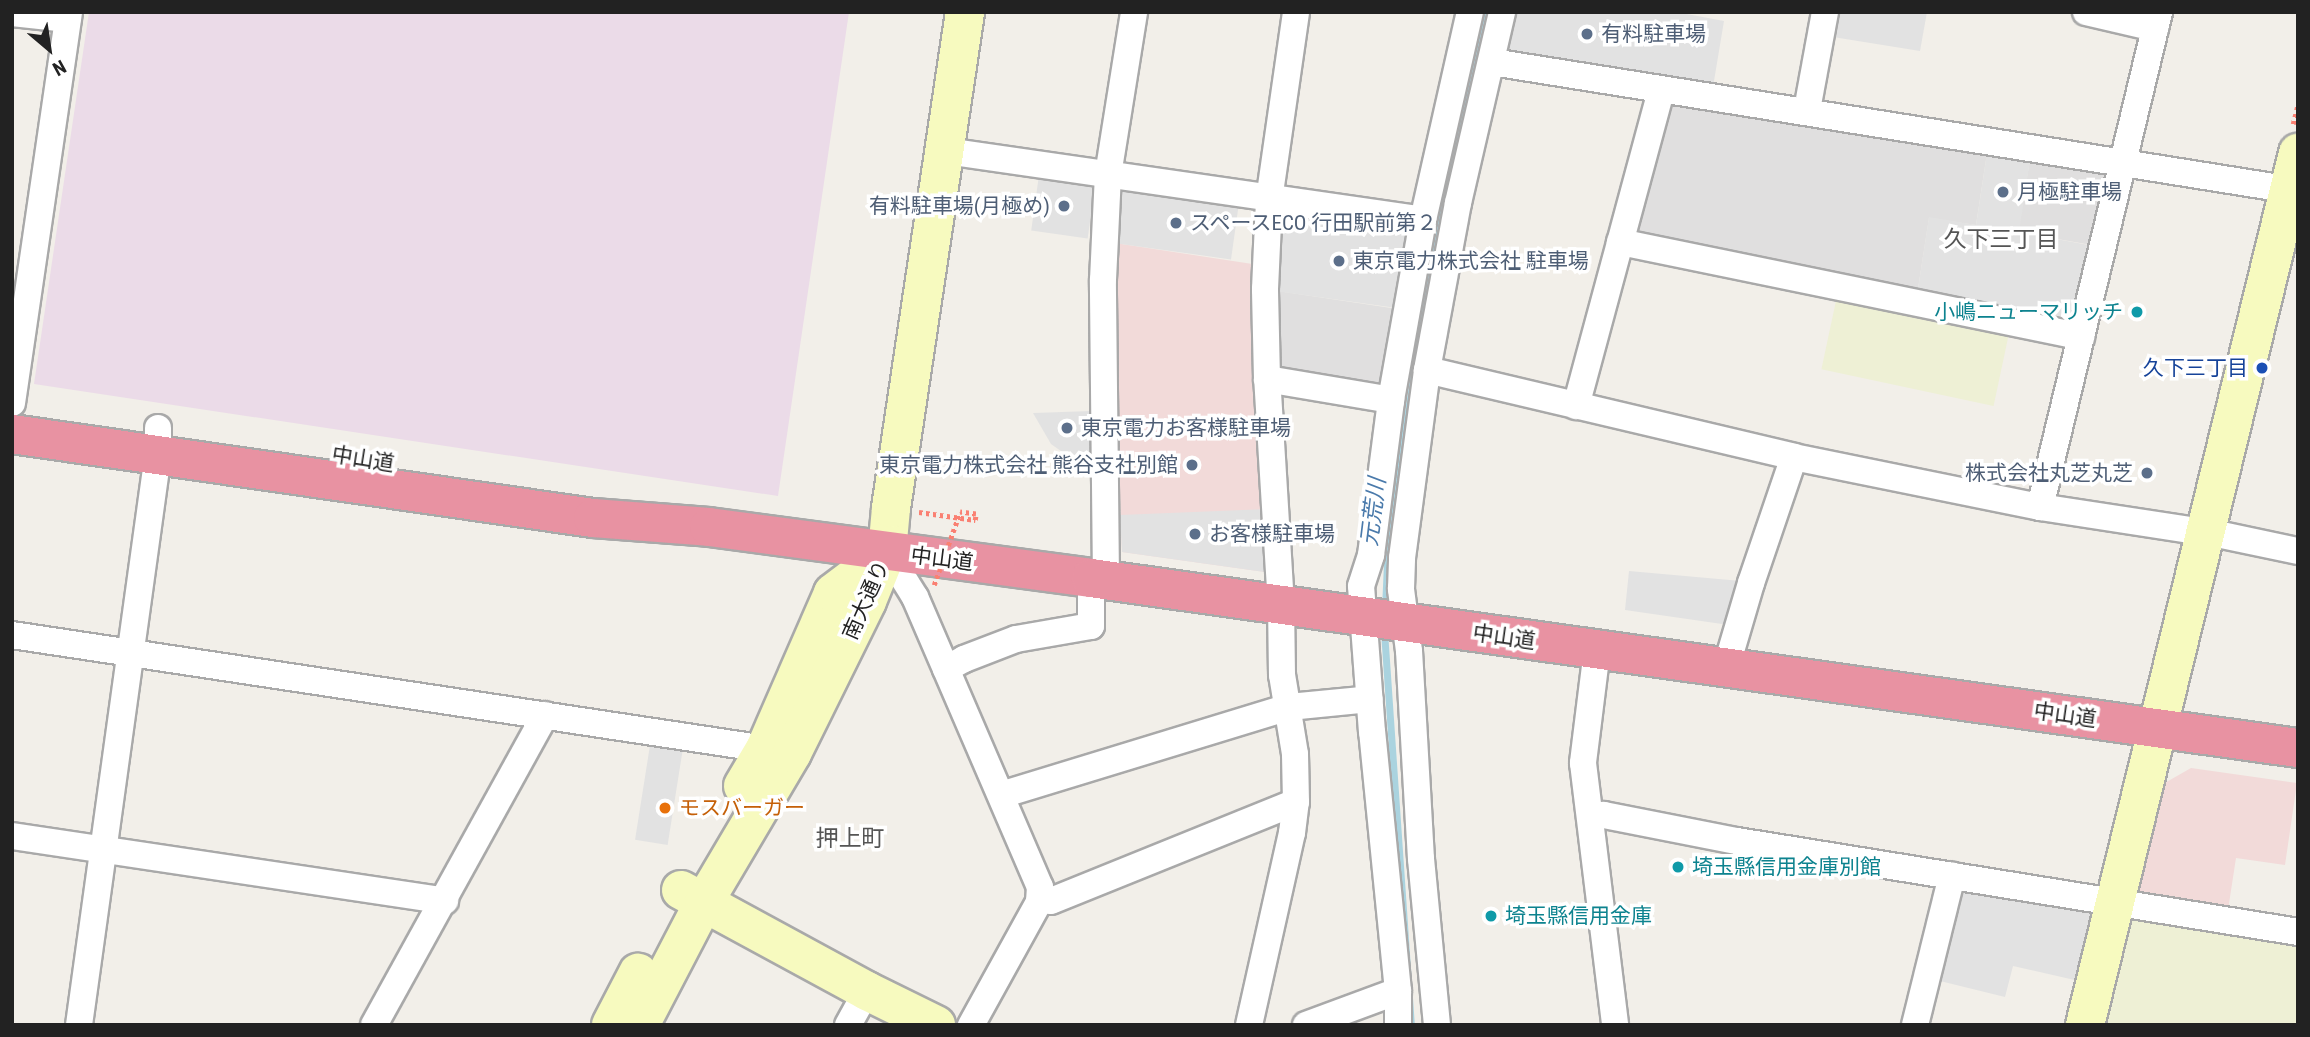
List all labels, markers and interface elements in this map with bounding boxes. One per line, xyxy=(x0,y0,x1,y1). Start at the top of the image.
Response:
north arrow xyxy=(14,14,84,84)
place label: 有料駐車場 xyxy=(1601,21,1706,47)
marker: 有料駐車場 xyxy=(1579,26,1595,42)
text: N xyxy=(49,55,70,81)
place label: 月極駐車場 xyxy=(2017,179,2122,205)
marker: 月極駐車場 xyxy=(1995,184,2011,200)
place label: 有料駐車場(月極め) xyxy=(869,193,1050,219)
marker: 有料駐車場(月極め) xyxy=(1056,198,1072,214)
place label: スペースECO 行田駅前第２ xyxy=(1190,210,1440,236)
marker: スペースECO 行田駅前第２ xyxy=(1168,215,1184,231)
district label: 久下三丁目 xyxy=(1944,226,2058,254)
place label: 東京電力株式会社 駐車場 xyxy=(1353,248,1589,274)
marker: 東京電力株式会社 駐車場 xyxy=(1331,253,1347,269)
place label: 小嶋ニューマリッチ xyxy=(1934,299,2123,325)
marker: 小嶋ニューマリッチ xyxy=(2129,304,2145,320)
place label: 久下三丁目 xyxy=(2143,355,2248,381)
marker: 久下三丁目 xyxy=(2254,360,2270,376)
place label: 東京電力お客様駐車場 xyxy=(1081,415,1291,441)
marker: 東京電力お客様駐車場 xyxy=(1059,420,1075,436)
street label: 中山道 xyxy=(330,442,396,476)
place label: 東京電力株式会社 熊谷支社別館 xyxy=(879,452,1178,478)
marker: 東京電力株式会社 熊谷支社別館 xyxy=(1184,457,1200,473)
place label: 株式会社丸芝丸芝 xyxy=(1965,460,2133,486)
marker: 株式会社丸芝丸芝 xyxy=(2139,465,2155,481)
water label: 元荒川 xyxy=(1356,476,1392,548)
place label: お客様駐車場 xyxy=(1209,521,1335,547)
marker: お客様駐車場 xyxy=(1187,526,1203,542)
street label: 中山道 xyxy=(909,543,975,575)
street label: 南大通り xyxy=(837,557,895,643)
street label: 中山道 xyxy=(1471,620,1537,654)
street label: 中山道 xyxy=(2032,698,2098,732)
place label: モスバーガー xyxy=(679,795,805,821)
marker: モスバーガー xyxy=(657,800,673,816)
district label: 押上町 xyxy=(816,825,884,853)
place label: 埼玉縣信用金庫別館 xyxy=(1692,854,1881,880)
marker: 埼玉縣信用金庫別館 xyxy=(1670,859,1686,875)
place label: 埼玉縣信用金庫 xyxy=(1505,903,1652,929)
marker: 埼玉縣信用金庫 xyxy=(1483,908,1499,924)

